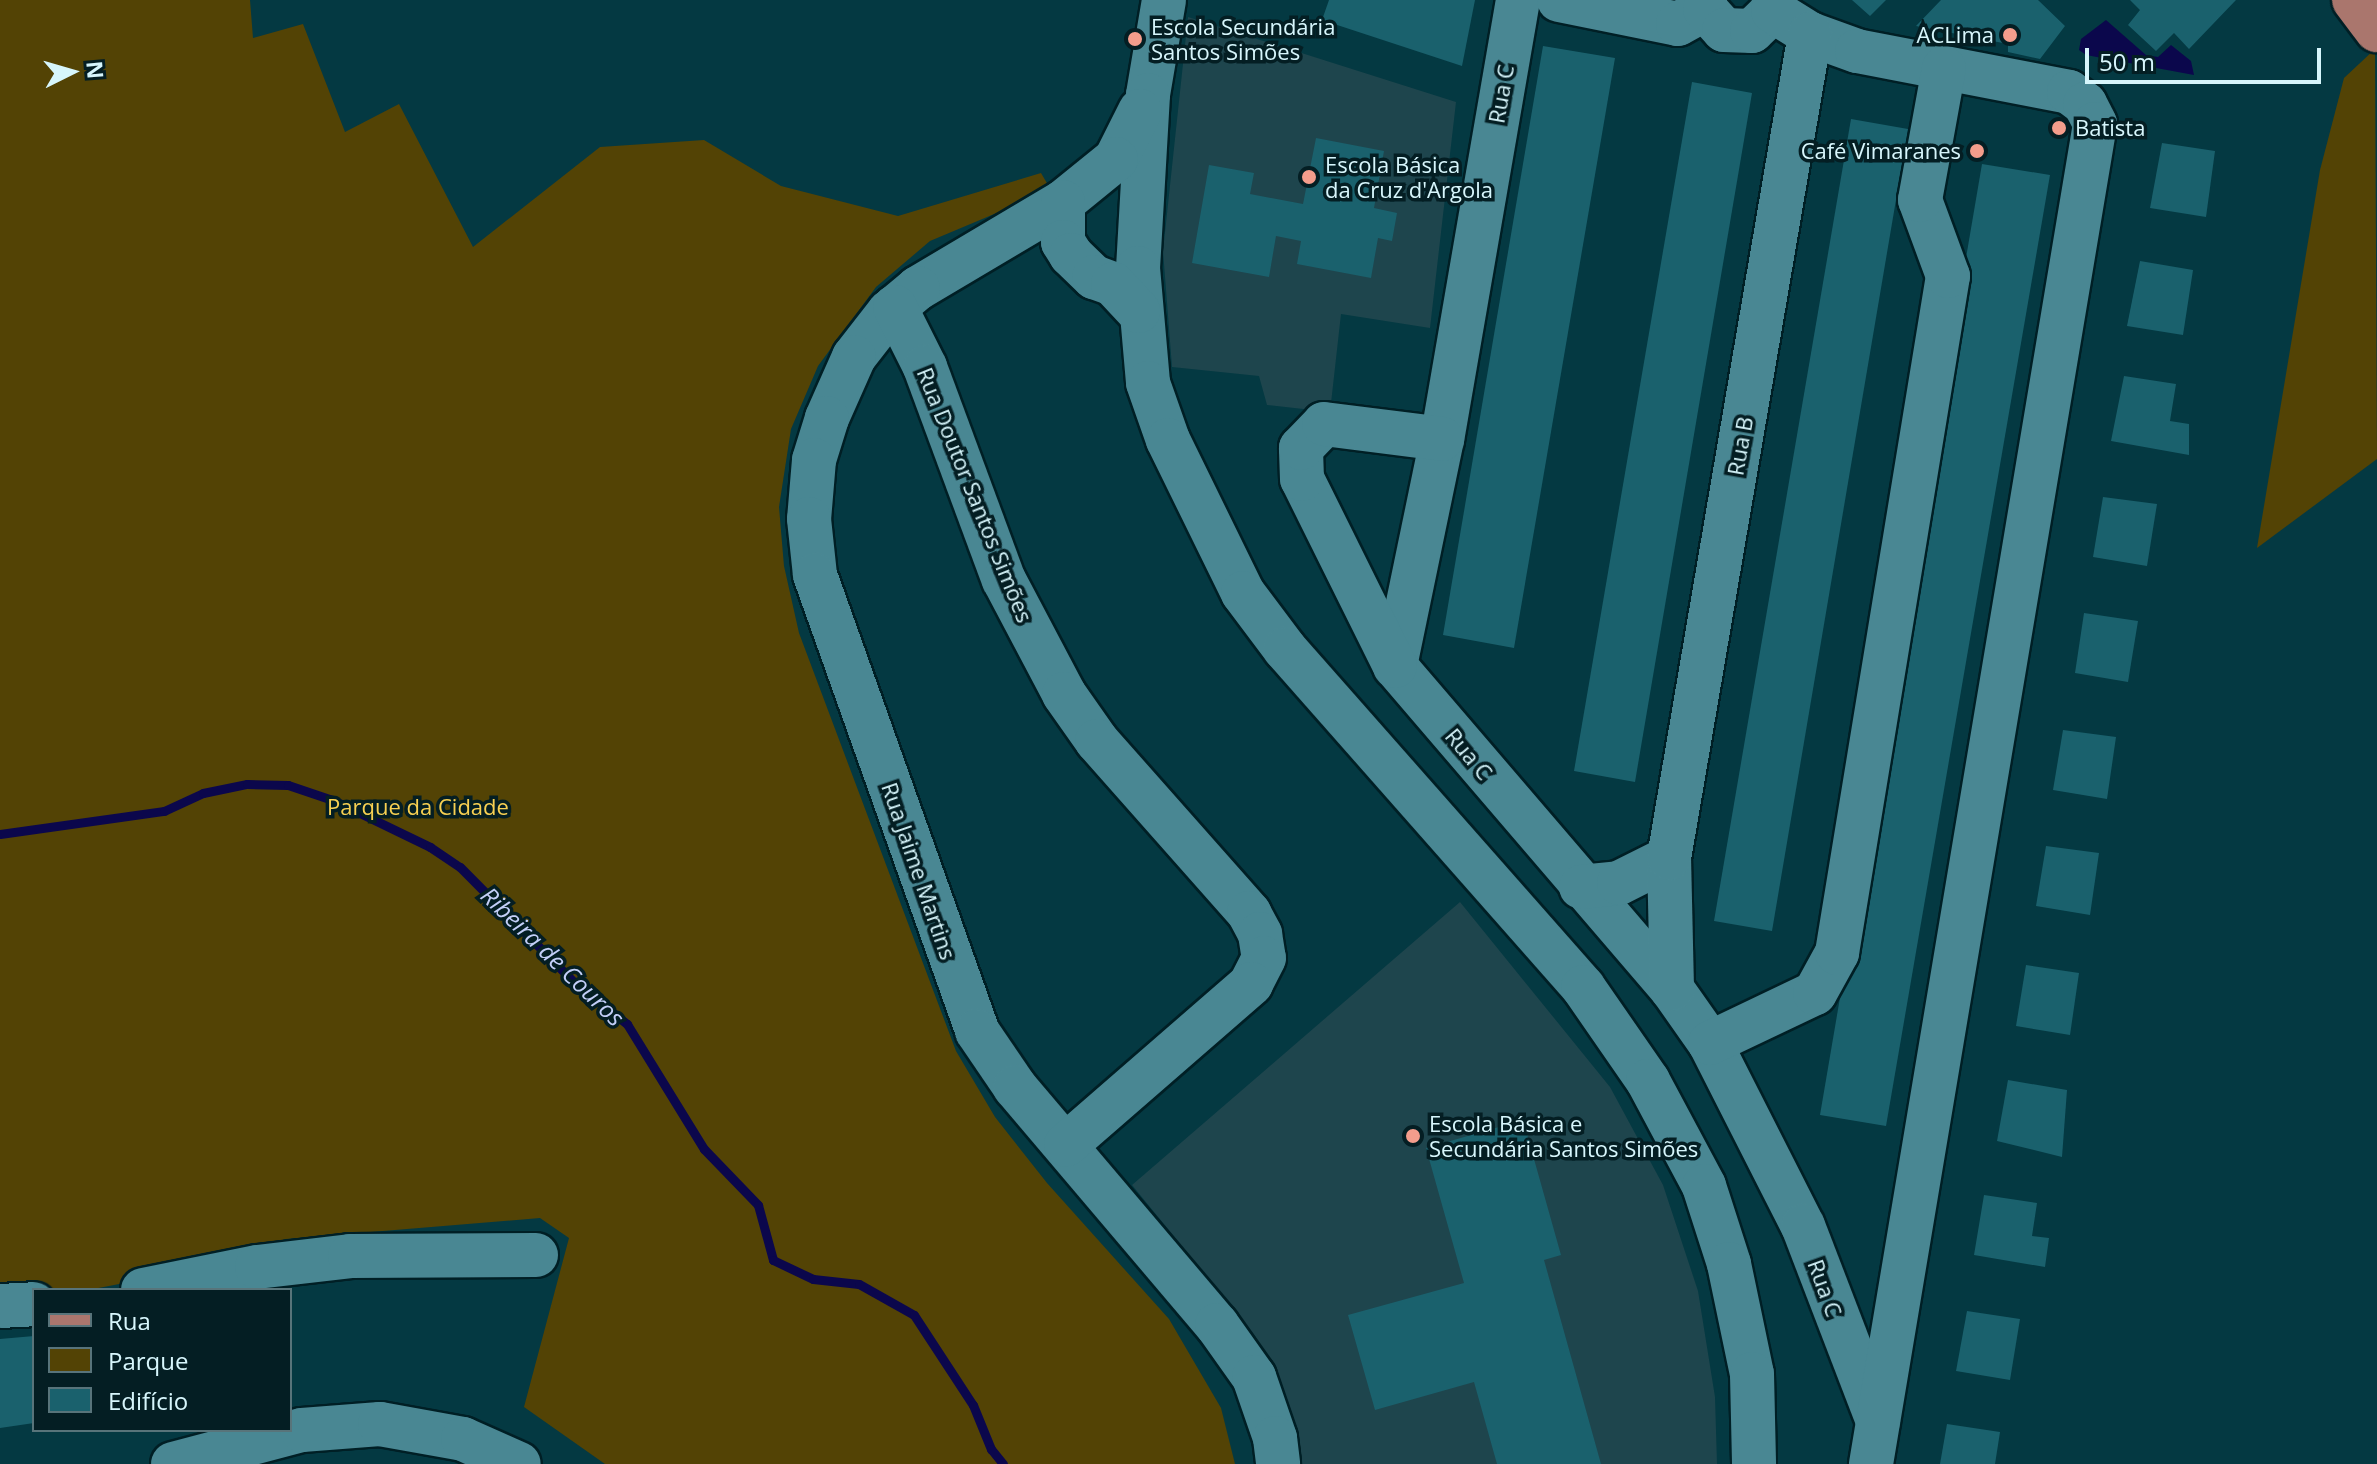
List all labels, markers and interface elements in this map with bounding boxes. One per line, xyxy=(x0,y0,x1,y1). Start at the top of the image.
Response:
place label: Escola Secundária Santos Simões xyxy=(1151,13,1335,64)
place label: ACLima xyxy=(1917,22,1994,48)
marker: ACLima xyxy=(2001,26,2019,44)
marker: Escola Secundária Santos Simões xyxy=(1126,30,1144,48)
north arrow xyxy=(32,32,112,112)
scale bar xyxy=(2089,32,2325,82)
text: 50 m xyxy=(2099,45,2155,78)
text: N xyxy=(80,60,112,80)
street label: Rua C xyxy=(1483,63,1519,125)
place label: Batista xyxy=(2075,115,2145,141)
marker: Batista xyxy=(2050,119,2068,137)
place label: Café Vimaranes xyxy=(1801,138,1961,164)
marker: Café Vimaranes xyxy=(1968,142,1986,160)
place label: Escola Básica da Cruz d'Argola xyxy=(1325,151,1493,202)
marker: Escola Básica da Cruz d'Argola xyxy=(1300,168,1318,186)
street label: Rua Doutor Santos Simões xyxy=(912,364,1038,626)
street label: Rua B xyxy=(1722,415,1758,477)
street label: Rua C xyxy=(1440,723,1498,785)
street label: Rua Jaime Martins xyxy=(876,779,962,963)
park label: Parque da Cidade xyxy=(327,794,509,820)
water label: Ribeira de Couros xyxy=(475,880,631,1032)
place label: Escola Básica e Secundária Santos Simões xyxy=(1429,1110,1698,1162)
marker: Escola Básica e Secundária Santos Simões xyxy=(1404,1127,1422,1145)
street label: Rua C xyxy=(1803,1256,1847,1320)
legend xyxy=(32,1288,292,1432)
text: Rua xyxy=(108,1304,151,1337)
text: Parque xyxy=(108,1344,188,1377)
text: Edifício xyxy=(108,1384,188,1417)

